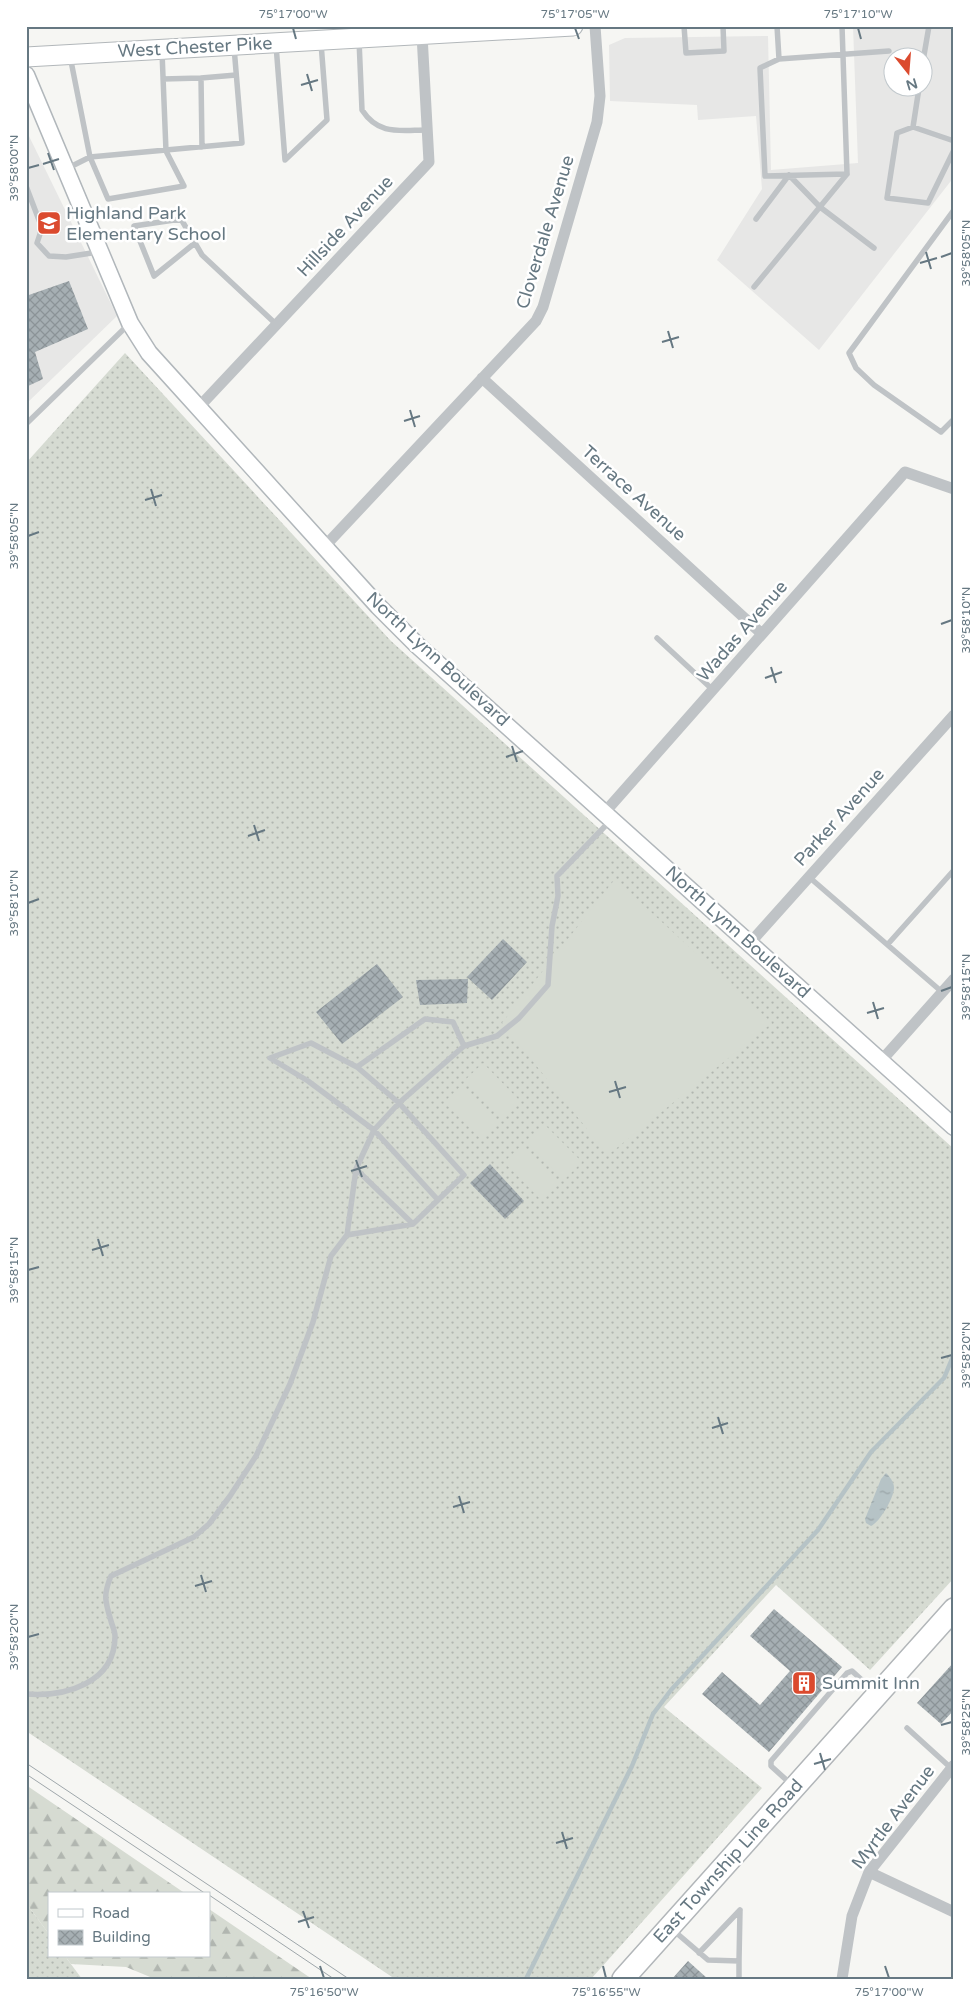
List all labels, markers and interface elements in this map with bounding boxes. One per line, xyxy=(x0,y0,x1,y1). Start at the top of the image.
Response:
text: 75°17'00"W xyxy=(258,7,328,21)
text: 75°17'05"W xyxy=(540,7,610,21)
text: 75°17'10"W xyxy=(823,7,893,21)
street label: West Chester Pike xyxy=(117,32,273,62)
north arrow xyxy=(882,48,932,98)
text: N xyxy=(904,74,920,94)
text: 39°58'00"N xyxy=(7,135,21,202)
street label: Cloverdale Avenue xyxy=(511,153,579,311)
street label: Hillside Avenue xyxy=(292,171,398,281)
place label: Highland Park Elementary School xyxy=(66,202,226,245)
school or university icon: Highland Park Elementary School xyxy=(36,210,62,236)
text: 39°58'05"N xyxy=(959,220,973,287)
street label: Terrace Avenue xyxy=(577,440,691,546)
text: 39°58'05"N xyxy=(7,503,21,570)
street label: Wadas Avenue xyxy=(692,576,792,686)
street label: North Lynn Boulevard xyxy=(362,587,514,731)
text: 39°58'10"N xyxy=(959,587,973,654)
street label: Parker Avenue xyxy=(789,763,889,871)
street label: North Lynn Boulevard xyxy=(661,861,815,1003)
text: 39°58'10"N xyxy=(7,870,21,937)
text: 39°58'15"N xyxy=(959,954,973,1021)
text: 39°58'15"N xyxy=(7,1237,21,1304)
text: 39°58'20"N xyxy=(959,1322,973,1389)
text: 39°58'20"N xyxy=(7,1604,21,1671)
building icon: Summit Inn xyxy=(791,1670,817,1696)
place label: Summit Inn xyxy=(822,1672,920,1694)
text: 39°58'25"N xyxy=(959,1689,973,1756)
street label: Myrtle Avenue xyxy=(847,1761,939,1873)
street label: East Township Line Road xyxy=(648,1774,808,1948)
legend xyxy=(48,1892,210,1958)
text: Road xyxy=(92,1904,130,1922)
text: Building xyxy=(92,1928,151,1946)
text: 75°16'50"W xyxy=(289,1985,359,1999)
text: 75°16'55"W xyxy=(571,1985,641,1999)
text: 75°17'00"W xyxy=(854,1985,924,1999)

